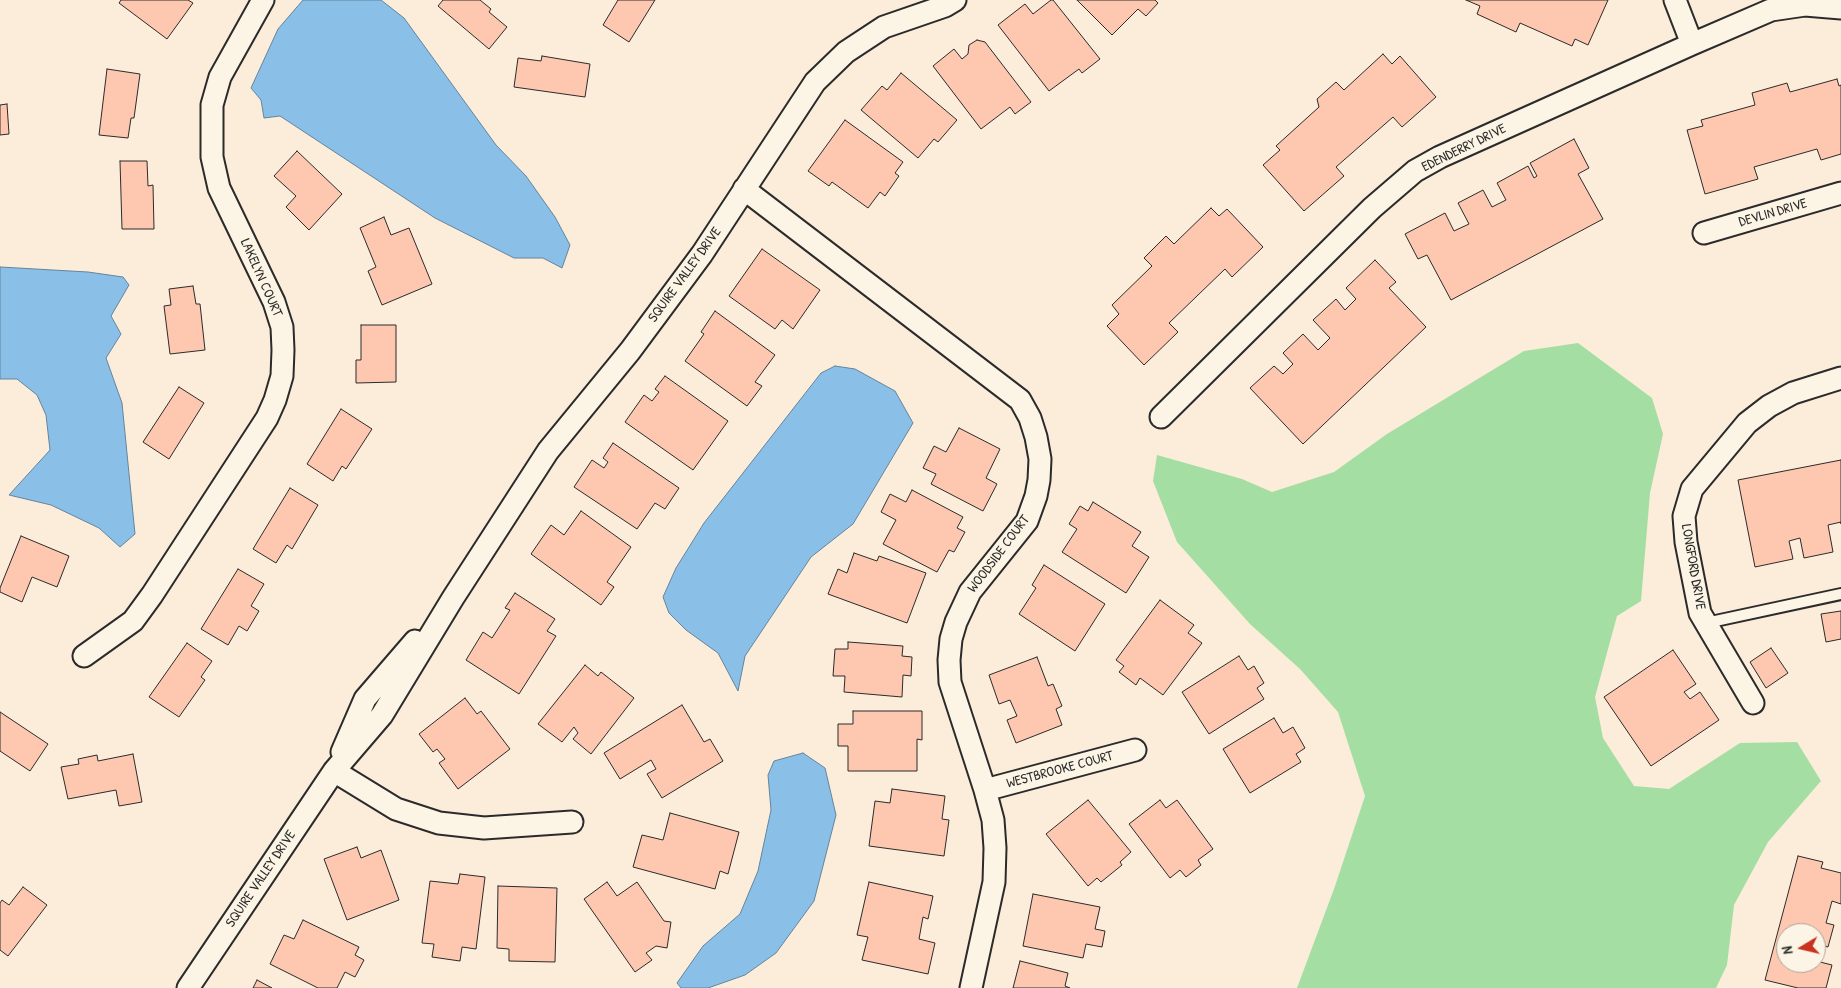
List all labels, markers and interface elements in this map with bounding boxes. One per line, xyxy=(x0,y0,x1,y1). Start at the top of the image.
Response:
street label: EDENDERRY DRIVE xyxy=(1419,120,1509,176)
street label: DEVLIN DRIVE xyxy=(1737,195,1809,231)
street label: SQUIRE VALLEY DRIVE xyxy=(645,224,725,326)
street label: LAKELYN COURT xyxy=(236,236,286,320)
street label: WOODSIDE COURT xyxy=(964,512,1034,596)
street label: LONGFORD DRIVE xyxy=(1677,523,1709,611)
street label: WESTBROOKE COURT xyxy=(1005,748,1115,792)
street label: SQUIRE VALLEY DRIVE xyxy=(222,827,300,931)
north arrow xyxy=(1776,923,1826,973)
text: N xyxy=(1777,945,1797,955)

